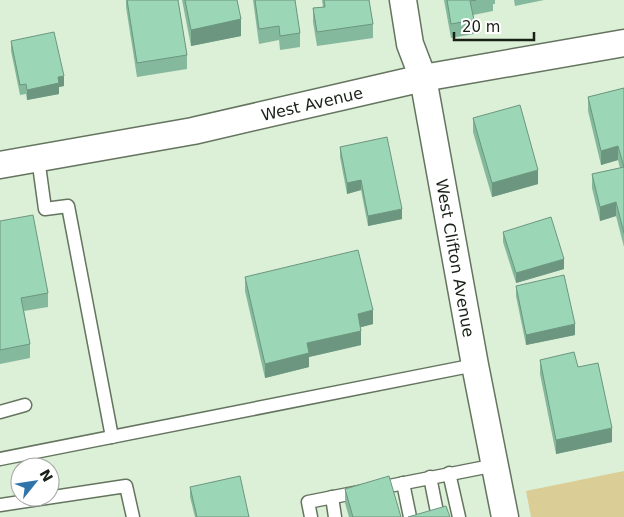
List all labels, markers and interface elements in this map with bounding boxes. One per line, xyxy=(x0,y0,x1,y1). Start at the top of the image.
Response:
scale bar xyxy=(454,10,534,42)
text: 20 m xyxy=(462,18,500,36)
street label: West Avenue xyxy=(259,83,365,125)
street label: West Clifton Avenue xyxy=(432,177,478,339)
north arrow xyxy=(10,457,60,507)
text: N xyxy=(36,466,56,485)

